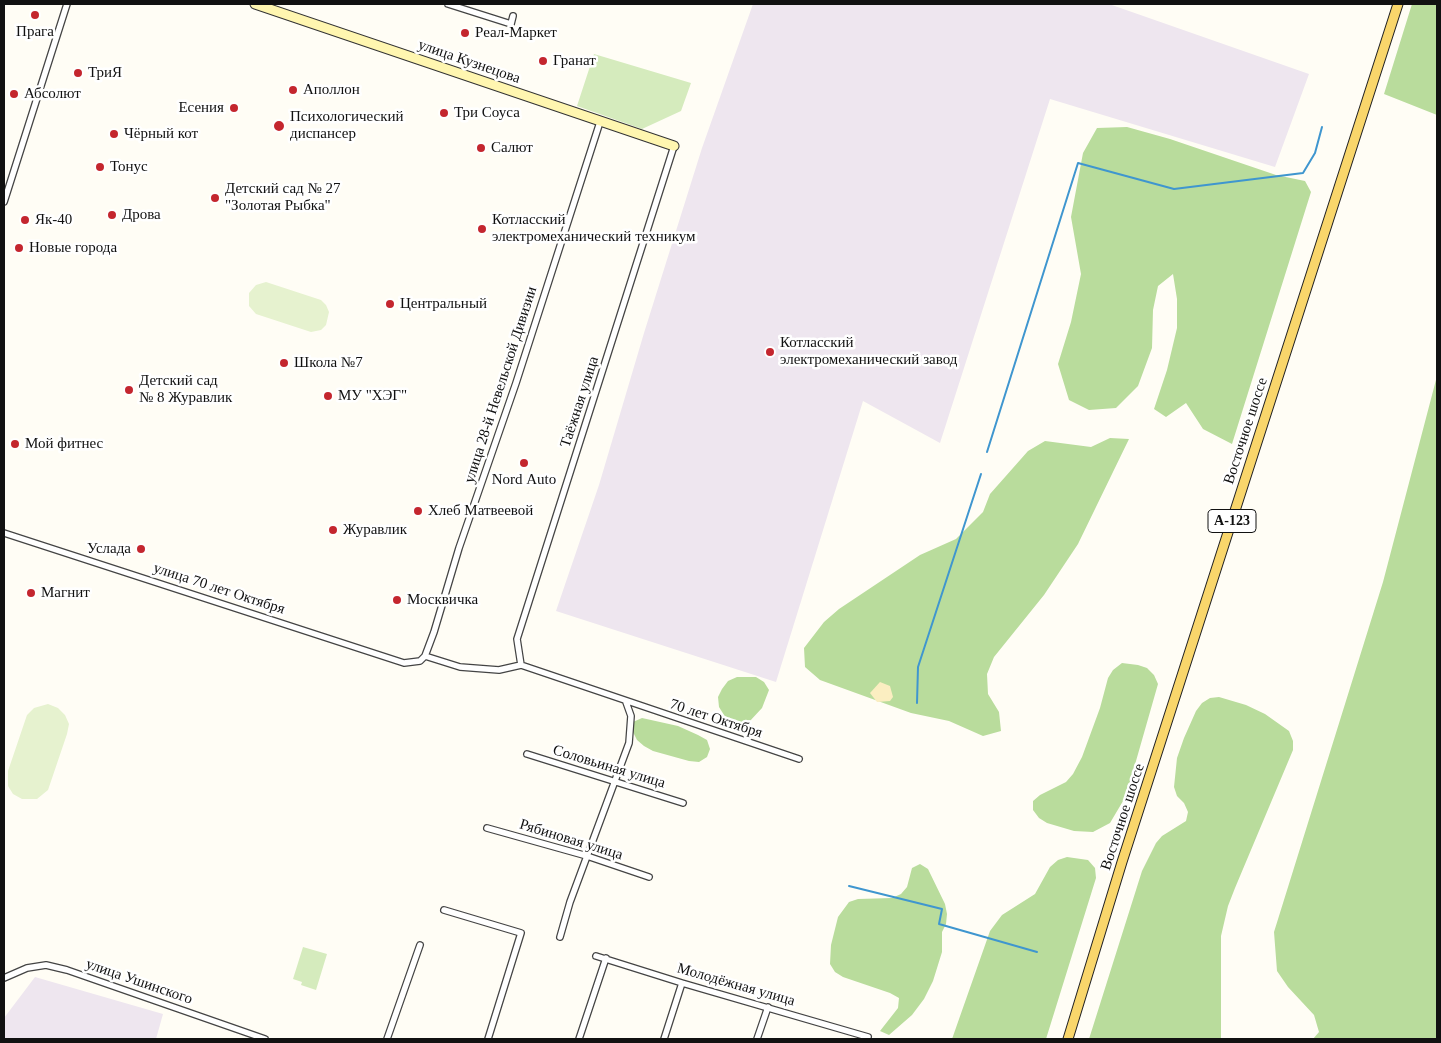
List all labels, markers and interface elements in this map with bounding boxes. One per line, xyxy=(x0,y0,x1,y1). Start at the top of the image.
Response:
marker: Прага xyxy=(29,9,41,21)
place label: Прага xyxy=(16,23,54,41)
place label: Реал-Маркет xyxy=(475,24,557,42)
marker: Реал-Маркет xyxy=(459,27,471,39)
street label: улица Кузнецова xyxy=(416,36,522,88)
place label: Гранат xyxy=(553,52,596,70)
marker: Гранат xyxy=(537,55,549,67)
place label: ТриЯ xyxy=(88,64,122,82)
marker: ТриЯ xyxy=(72,67,84,79)
place label: Аполлон xyxy=(303,81,360,99)
marker: Аполлон xyxy=(287,84,299,96)
place label: Абсолют xyxy=(24,85,81,103)
marker: Абсолют xyxy=(8,88,20,100)
place label: Есения xyxy=(178,99,224,117)
marker: Есения xyxy=(228,102,240,114)
place label: Три Соуса xyxy=(454,104,520,122)
marker: Три Соуса xyxy=(438,107,450,119)
place label: Психологический диспансер xyxy=(290,108,403,143)
marker: Психологический диспансер xyxy=(272,119,286,133)
place label: Чёрный кот xyxy=(124,125,198,143)
marker: Чёрный кот xyxy=(108,128,120,140)
place label: Салют xyxy=(491,139,533,157)
marker: Салют xyxy=(475,142,487,154)
place label: Тонус xyxy=(110,158,148,176)
marker: Тонус xyxy=(94,161,106,173)
place label: Детский сад № 27 "Золотая Рыбка" xyxy=(225,180,341,215)
marker: Детский сад № 27 "Золотая Рыбка" xyxy=(209,192,221,204)
place label: Дрова xyxy=(122,206,161,224)
marker: Дрова xyxy=(106,209,118,221)
place label: Як-40 xyxy=(35,211,72,229)
place label: Котласский электромеханический техникум xyxy=(492,211,696,246)
marker: Як-40 xyxy=(19,214,31,226)
marker: Котласский электромеханический техникум xyxy=(476,223,488,235)
place label: Новые города xyxy=(29,239,117,257)
marker: Новые города xyxy=(13,242,25,254)
street label: улица 28-й Невельской Дивизии xyxy=(461,284,541,486)
place label: Центральный xyxy=(400,295,487,313)
marker: Центральный xyxy=(384,298,396,310)
place label: Котласский электромеханический завод xyxy=(780,334,957,369)
marker: Котласский электромеханический завод xyxy=(764,346,776,358)
place label: Школа №7 xyxy=(294,354,363,372)
street label: Таёжная улица xyxy=(557,354,603,450)
marker: Школа №7 xyxy=(278,357,290,369)
place label: Детский сад № 8 Журавлик xyxy=(139,372,232,407)
street label: Восточное шоссе xyxy=(1220,375,1272,487)
marker: Детский сад № 8 Журавлик xyxy=(123,384,135,396)
place label: МУ "ХЭГ" xyxy=(338,387,407,405)
marker: МУ "ХЭГ" xyxy=(322,390,334,402)
place label: Мой фитнес xyxy=(25,435,103,453)
marker: Мой фитнес xyxy=(9,438,21,450)
marker: Nord Auto xyxy=(518,457,530,469)
place label: Nord Auto xyxy=(492,471,556,489)
place label: Хлеб Матвеевой xyxy=(428,502,533,520)
marker: Хлеб Матвеевой xyxy=(412,505,424,517)
road number: А-123 xyxy=(1208,510,1256,532)
place label: Журавлик xyxy=(343,521,407,539)
marker: Журавлик xyxy=(327,524,339,536)
place label: Услада xyxy=(87,540,131,558)
marker: Услада xyxy=(135,543,147,555)
street label: улица 70 лет Октября xyxy=(151,559,287,619)
place label: Магнит xyxy=(41,584,90,602)
marker: Магнит xyxy=(25,587,37,599)
place label: Москвичка xyxy=(407,591,478,609)
marker: Москвичка xyxy=(391,594,403,606)
street label: 70 лет Октября xyxy=(667,696,765,742)
street label: Соловьиная улица xyxy=(551,741,667,793)
street label: Восточное шоссе xyxy=(1097,761,1149,873)
street label: Рябиновая улица xyxy=(517,816,625,864)
street label: улица Ушинского xyxy=(83,955,195,1009)
street label: Молодёжная улица xyxy=(675,960,797,1010)

